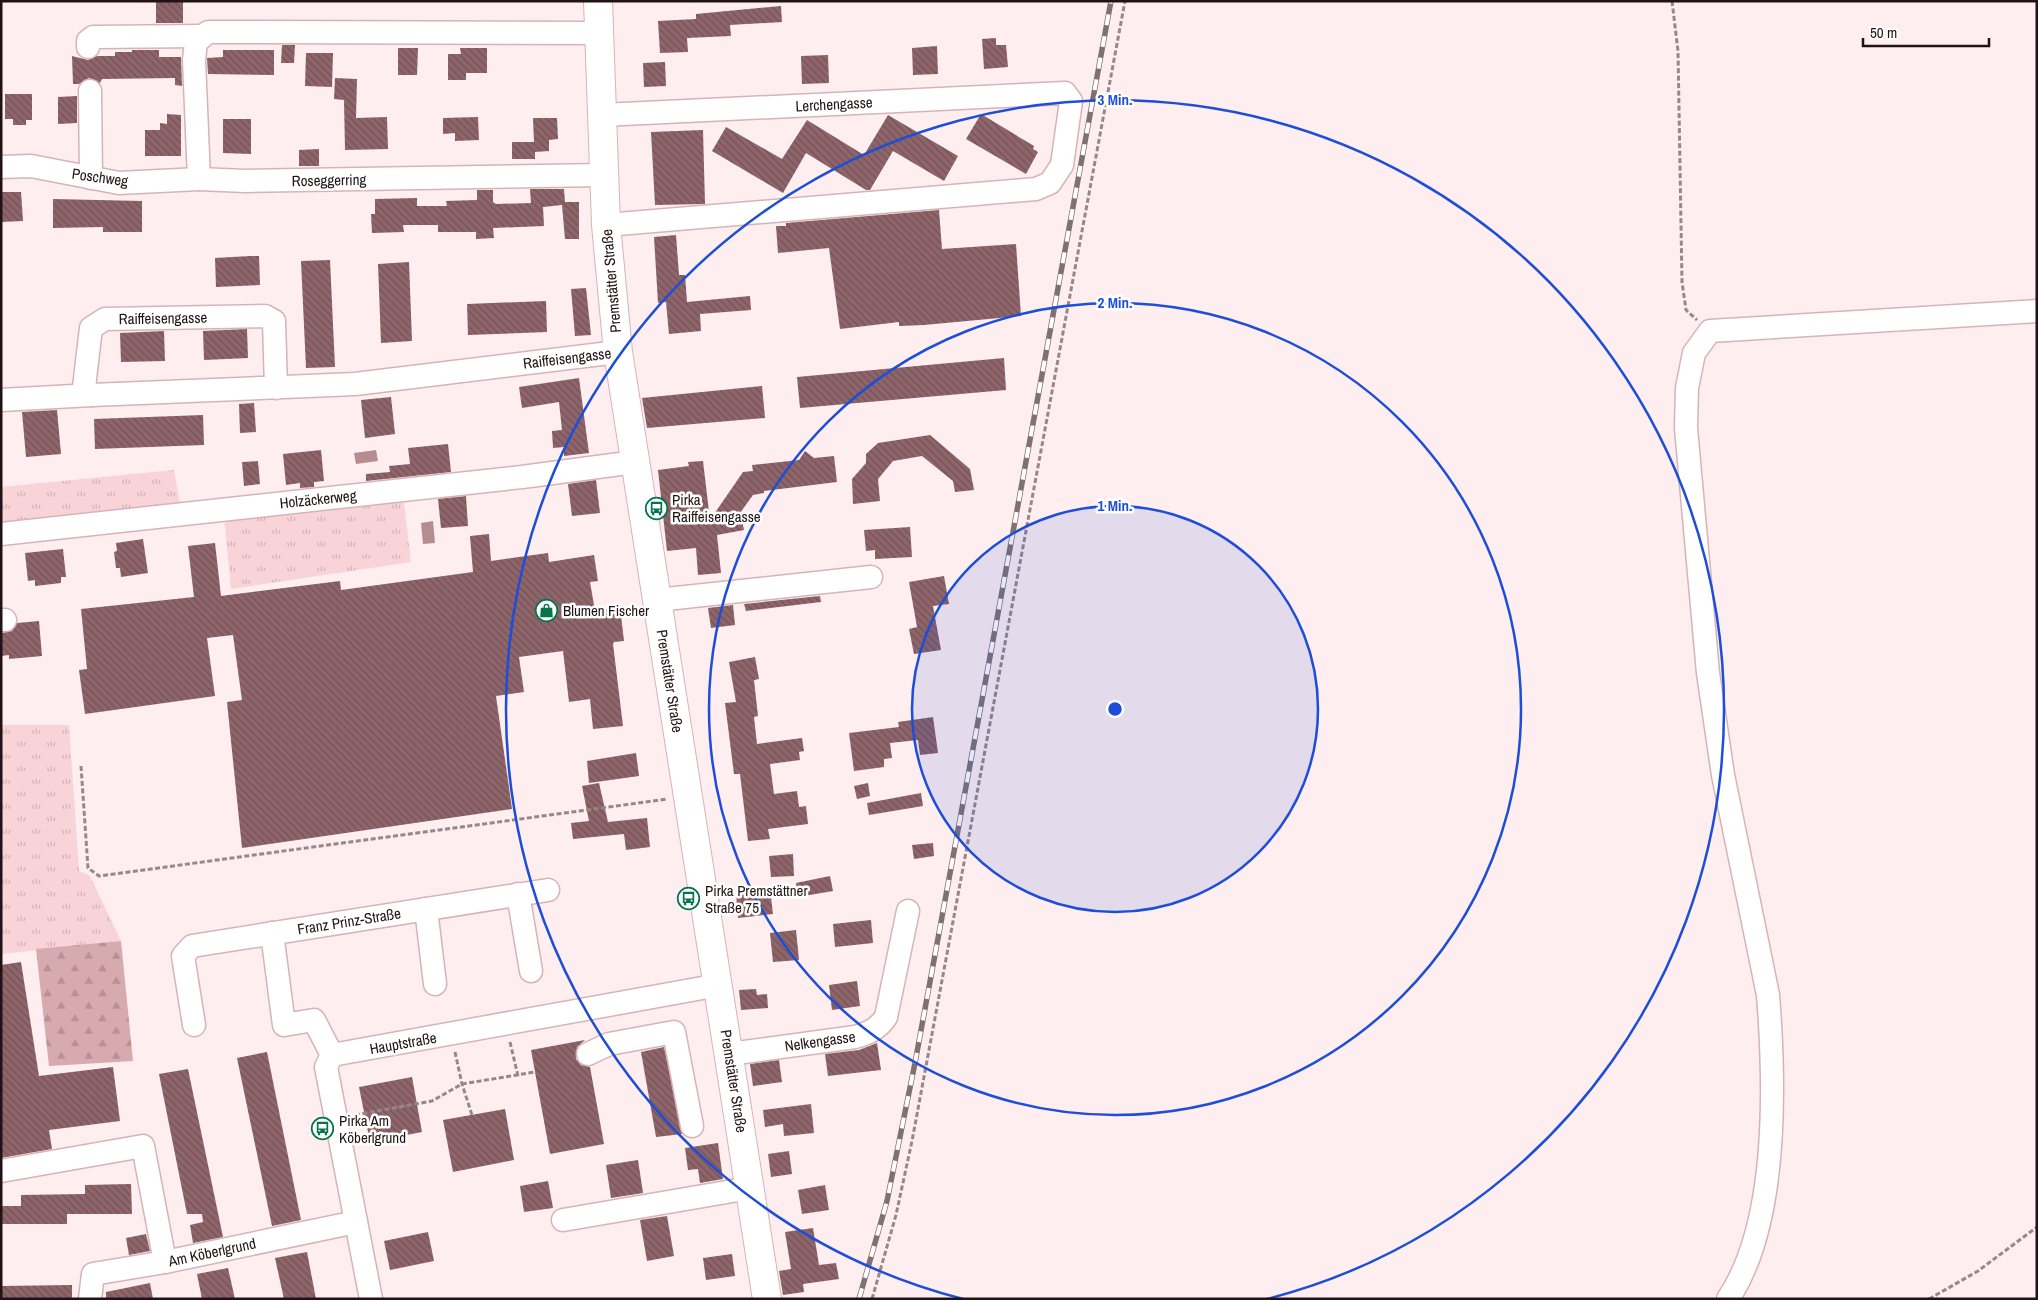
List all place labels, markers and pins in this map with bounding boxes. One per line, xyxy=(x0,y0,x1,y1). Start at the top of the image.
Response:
place label: Pirka Raiffeisengasse xyxy=(672,489,761,527)
bus stop icon: Pirka Raiffeisengasse xyxy=(644,496,668,520)
shop icon: Blumen Fischer xyxy=(535,598,559,622)
place label: Blumen Fischer xyxy=(563,600,649,621)
centre of rings xyxy=(1106,700,1124,718)
place label: Pirka Premstättner Straße 75 xyxy=(705,880,808,918)
bus stop icon: Pirka Premstättner Straße 75 xyxy=(677,887,701,911)
place label: Pirka Am Köberlgrund xyxy=(339,1110,406,1148)
bus stop icon: Pirka Am Köberlgrund xyxy=(311,1117,335,1141)

